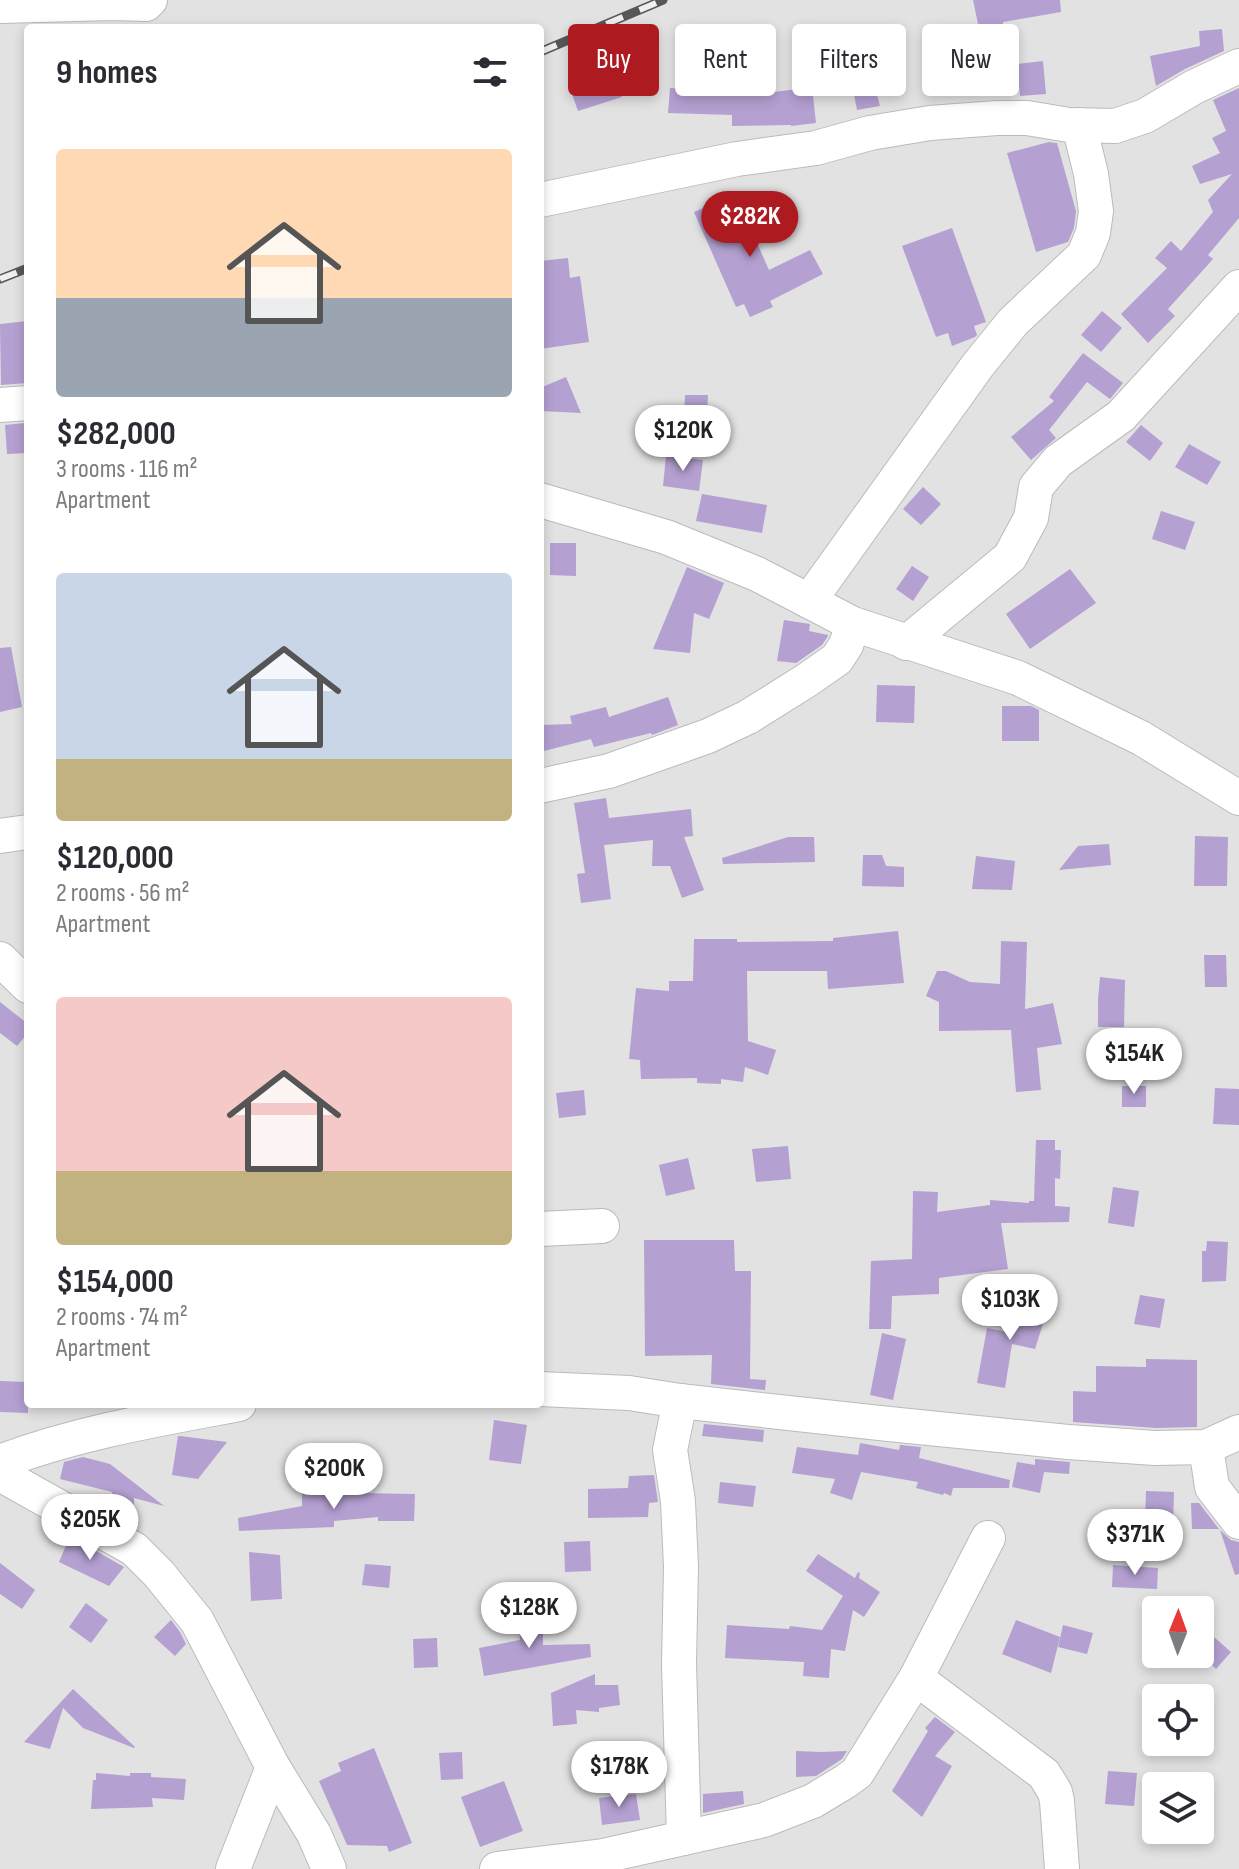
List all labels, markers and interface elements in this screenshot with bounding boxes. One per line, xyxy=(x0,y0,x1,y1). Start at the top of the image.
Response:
chip: Buy xyxy=(568,24,659,96)
chip: Rent xyxy=(675,24,776,96)
chip: Filters xyxy=(792,24,906,96)
chip: New xyxy=(922,24,1019,96)
icon: filters xyxy=(468,50,512,94)
text: 9 homes xyxy=(56,52,157,93)
pin: $282K xyxy=(694,191,806,259)
icon: home xyxy=(212,201,356,345)
text: $282K xyxy=(719,201,781,232)
pin: $120K xyxy=(627,405,739,473)
text: $282,000 xyxy=(56,413,176,454)
text: $120K xyxy=(653,415,713,446)
text: 3 rooms · 116 m² xyxy=(56,454,198,485)
text: Apartment xyxy=(56,485,150,516)
icon: home xyxy=(212,625,356,769)
text: $120,000 xyxy=(56,837,174,878)
text: 2 rooms · 56 m² xyxy=(56,878,190,909)
text: Apartment xyxy=(56,909,150,940)
pin: $154K xyxy=(1078,1028,1190,1096)
text: $154K xyxy=(1104,1038,1164,1069)
icon: home xyxy=(212,1049,356,1193)
text: $154,000 xyxy=(56,1261,174,1302)
pin: $103K xyxy=(954,1274,1066,1342)
text: $103K xyxy=(980,1284,1040,1315)
text: 2 rooms · 74 m² xyxy=(56,1302,188,1333)
text: Apartment xyxy=(56,1333,150,1364)
pin: $200K xyxy=(278,1443,390,1511)
text: $200K xyxy=(303,1453,365,1484)
pin: $205K xyxy=(34,1494,146,1562)
text: $205K xyxy=(59,1504,121,1535)
pin: $371K xyxy=(1079,1509,1191,1577)
text: $371K xyxy=(1105,1519,1165,1550)
pin: $128K xyxy=(473,1582,585,1650)
text: $128K xyxy=(499,1592,559,1623)
north arrow xyxy=(1142,1596,1214,1668)
map controls xyxy=(1142,1596,1214,1844)
button: locate xyxy=(1142,1684,1214,1756)
pin: $178K xyxy=(563,1741,675,1809)
text: $178K xyxy=(589,1751,649,1782)
button: layers xyxy=(1142,1772,1214,1844)

